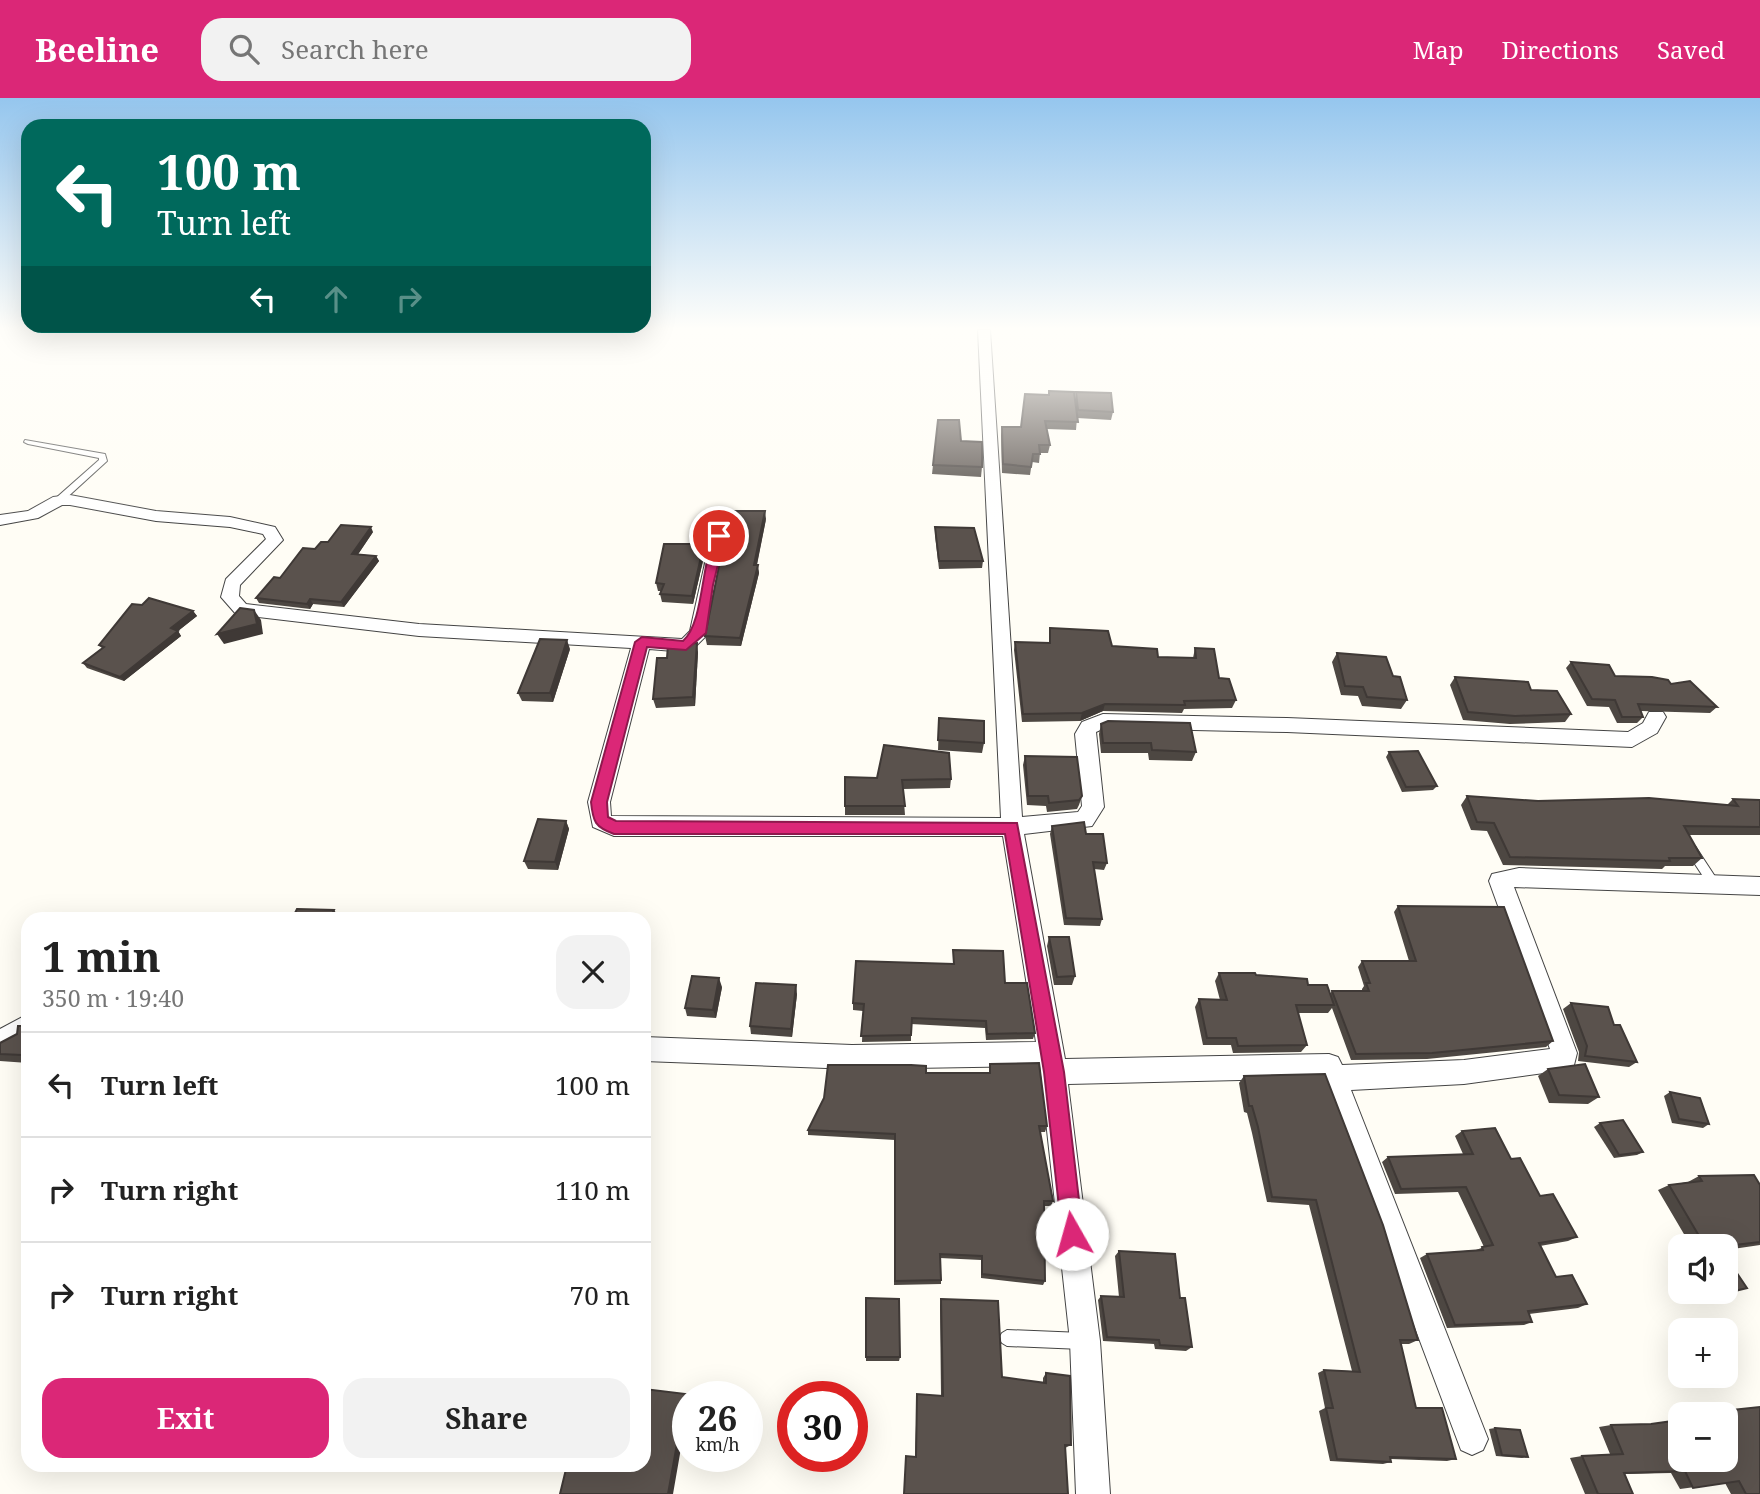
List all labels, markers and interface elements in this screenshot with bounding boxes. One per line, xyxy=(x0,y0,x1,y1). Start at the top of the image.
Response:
search box xyxy=(201,18,691,81)
text: Beeline xyxy=(35,27,159,72)
icon: search xyxy=(225,30,263,68)
text: Search here xyxy=(281,31,429,67)
text: Map xyxy=(1413,33,1464,66)
text: Directions xyxy=(1502,33,1619,66)
text: Saved xyxy=(1657,33,1725,66)
text: 100 m xyxy=(157,138,301,204)
icon: left xyxy=(42,147,133,238)
text: Turn left xyxy=(157,201,291,244)
icon: left xyxy=(244,280,282,318)
icon: ahead xyxy=(317,280,355,318)
icon: right xyxy=(390,280,428,318)
pin xyxy=(689,506,749,566)
icon: arrive xyxy=(700,517,738,555)
text: 1 min xyxy=(42,927,161,984)
button: close xyxy=(556,935,630,1009)
text: 350 m · 19:40 xyxy=(42,982,184,1014)
icon: left xyxy=(42,1066,80,1104)
text: Turn left xyxy=(101,1067,218,1103)
text: 100 m xyxy=(555,1067,630,1103)
icon: right xyxy=(42,1171,80,1209)
text: Turn right xyxy=(101,1172,238,1208)
text: 110 m xyxy=(555,1172,630,1208)
position arrow xyxy=(1035,1197,1109,1271)
map controls xyxy=(1668,1234,1738,1472)
button: sound xyxy=(1668,1234,1738,1304)
icon: right xyxy=(42,1276,80,1314)
text: Turn right xyxy=(101,1277,238,1313)
text: 70 m xyxy=(570,1277,630,1313)
button: + xyxy=(1668,1318,1738,1388)
button: Exit xyxy=(42,1378,329,1458)
button: Share xyxy=(343,1378,630,1458)
speed limit sign: 30 xyxy=(777,1381,868,1472)
text: 26 xyxy=(698,1394,737,1441)
button: − xyxy=(1668,1402,1738,1472)
text: km/h xyxy=(695,1432,740,1456)

